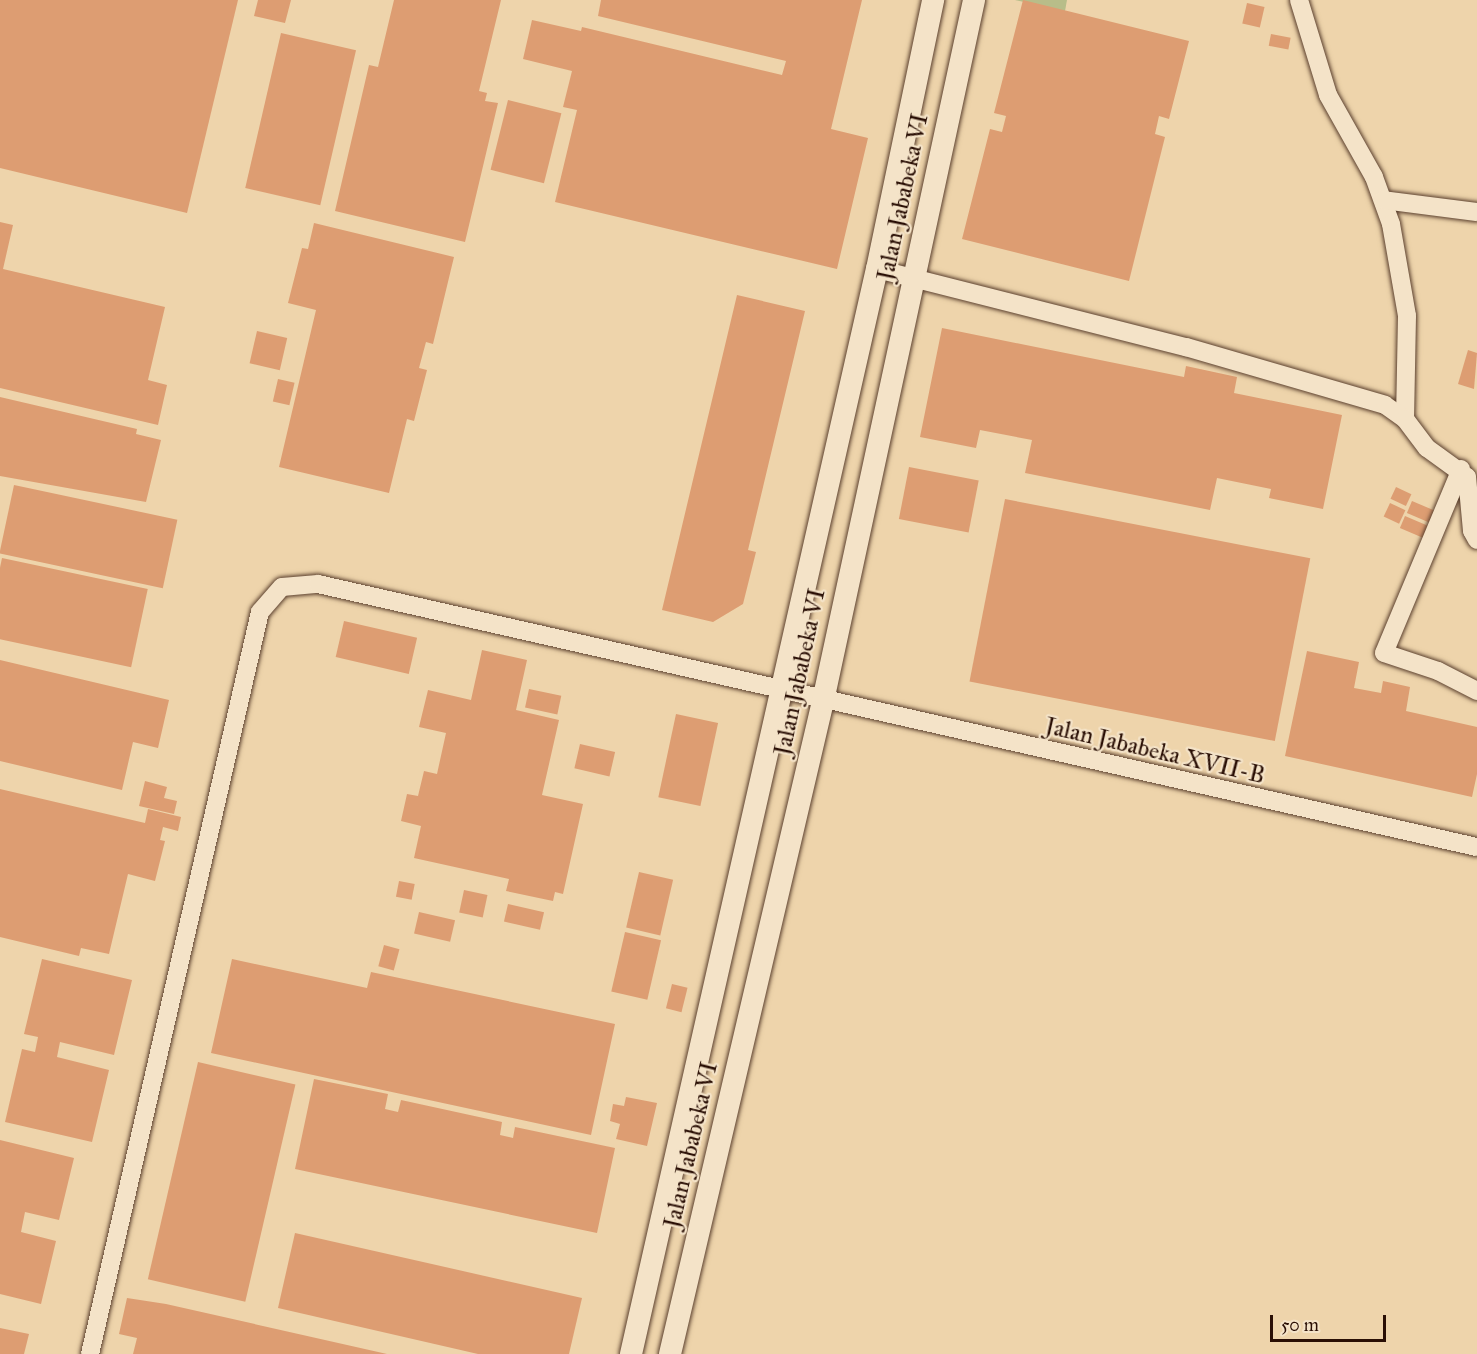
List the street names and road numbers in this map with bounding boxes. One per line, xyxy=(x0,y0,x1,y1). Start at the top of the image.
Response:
street label: Jalan Jababeka VI xyxy=(871,111,935,283)
street label: Jalan Jababeka VI xyxy=(768,586,832,758)
street label: Jalan Jababeka XVII-B xyxy=(1042,712,1268,790)
street label: Jalan Jababeka VI xyxy=(658,1059,724,1231)

